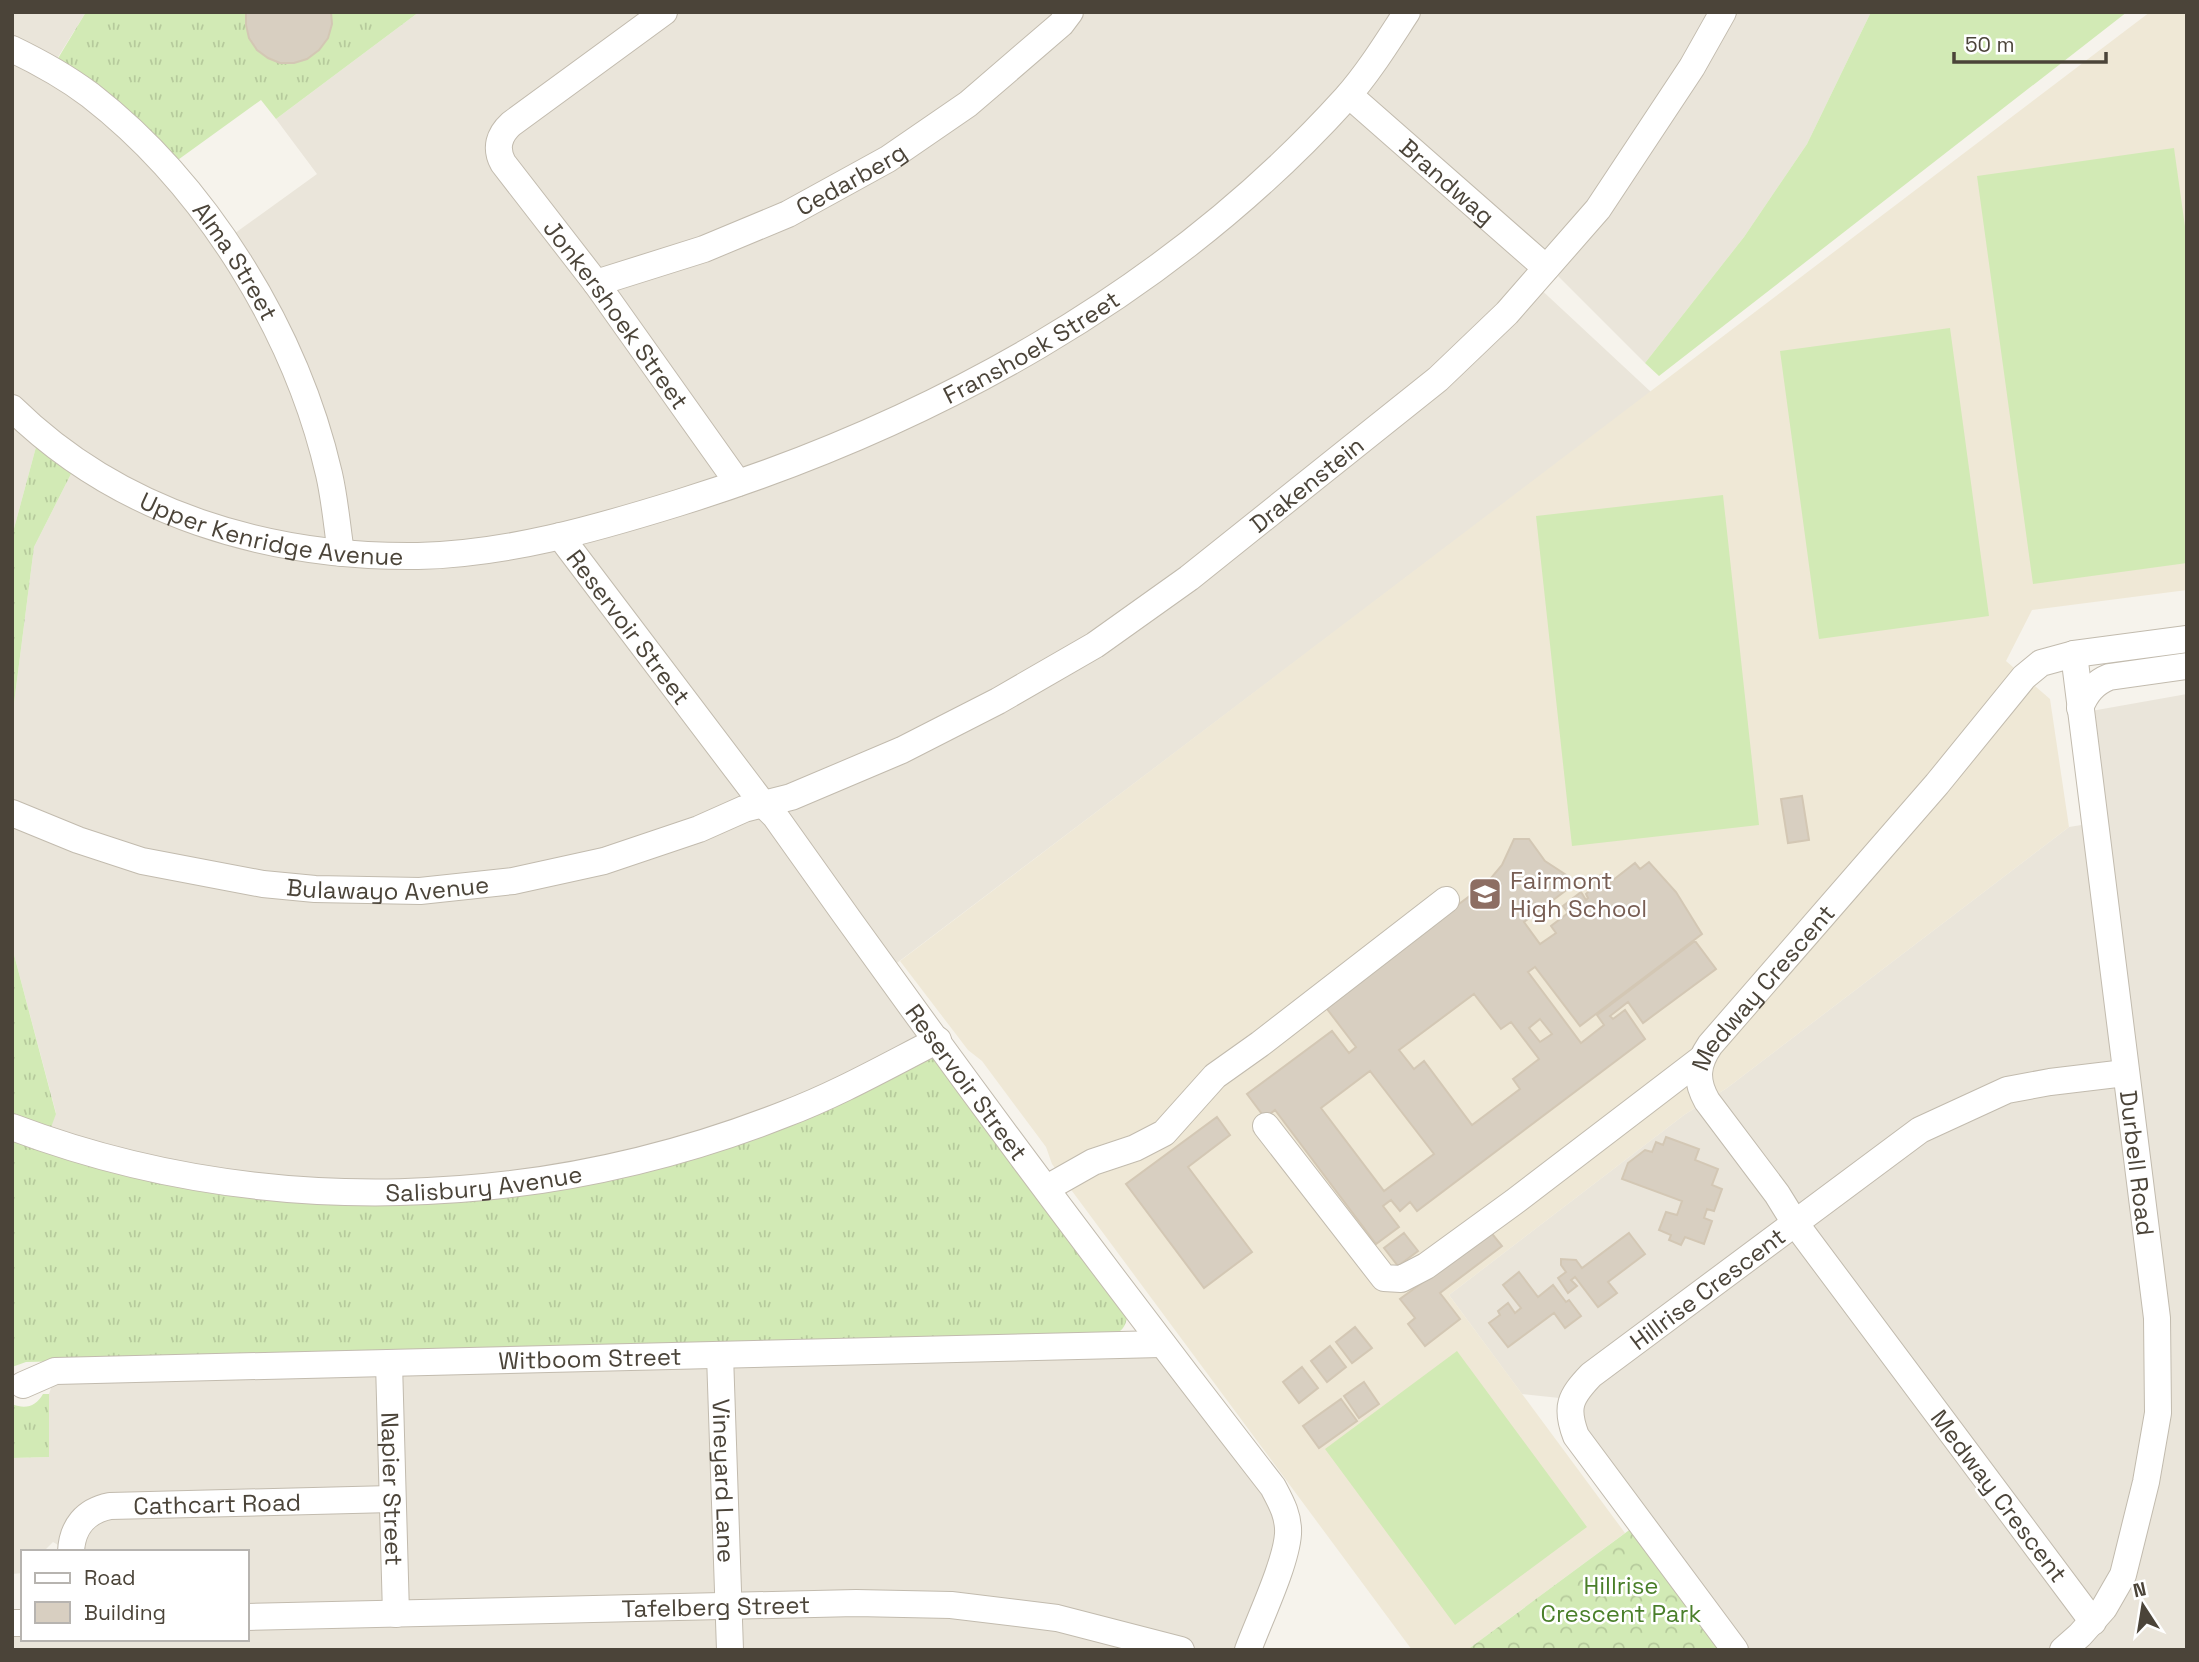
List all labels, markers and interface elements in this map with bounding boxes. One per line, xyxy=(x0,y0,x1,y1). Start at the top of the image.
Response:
scale bar xyxy=(1954,21,2106,65)
text: 50 m xyxy=(1965,31,2015,58)
street label: Brandwag xyxy=(1393,131,1501,232)
street label: Cedarberg xyxy=(790,136,912,222)
street label: Alma Street xyxy=(186,195,285,326)
street label: Jonkershoek Street xyxy=(537,213,696,415)
street label: Franshoek Street xyxy=(938,283,1125,410)
street label: Drakenstein xyxy=(1243,429,1370,539)
street label: Upper Kenridge Avenue xyxy=(135,485,404,572)
street label: Reservoir Street xyxy=(560,543,698,711)
place label: Fairmont High School xyxy=(1510,865,1647,924)
street label: Bulawayo Avenue xyxy=(285,868,491,906)
school or university icon: Fairmont High School xyxy=(1466,875,1504,913)
street label: Medway Crescent xyxy=(1684,898,1841,1075)
street label: Reservoir Street xyxy=(899,997,1035,1166)
street label: Durbell Road xyxy=(2113,1089,2161,1237)
street label: Salisbury Avenue xyxy=(385,1158,585,1208)
street label: Hillrise Crescent xyxy=(1623,1220,1791,1356)
street label: Witboom Street xyxy=(498,1340,682,1376)
street label: Vineyard Lane xyxy=(706,1398,743,1564)
street label: Medway Crescent xyxy=(1924,1403,2074,1589)
street label: Napier Street xyxy=(375,1412,410,1566)
street label: Cathcart Road xyxy=(133,1486,301,1521)
legend xyxy=(21,1550,248,1641)
text: Road xyxy=(84,1564,136,1591)
park label: Hillrise Crescent Park xyxy=(1541,1570,1702,1629)
north arrow xyxy=(2108,1571,2178,1641)
text: N xyxy=(2131,1576,2148,1603)
street label: Tafelberg Street xyxy=(621,1589,810,1624)
text: Building xyxy=(84,1599,166,1626)

